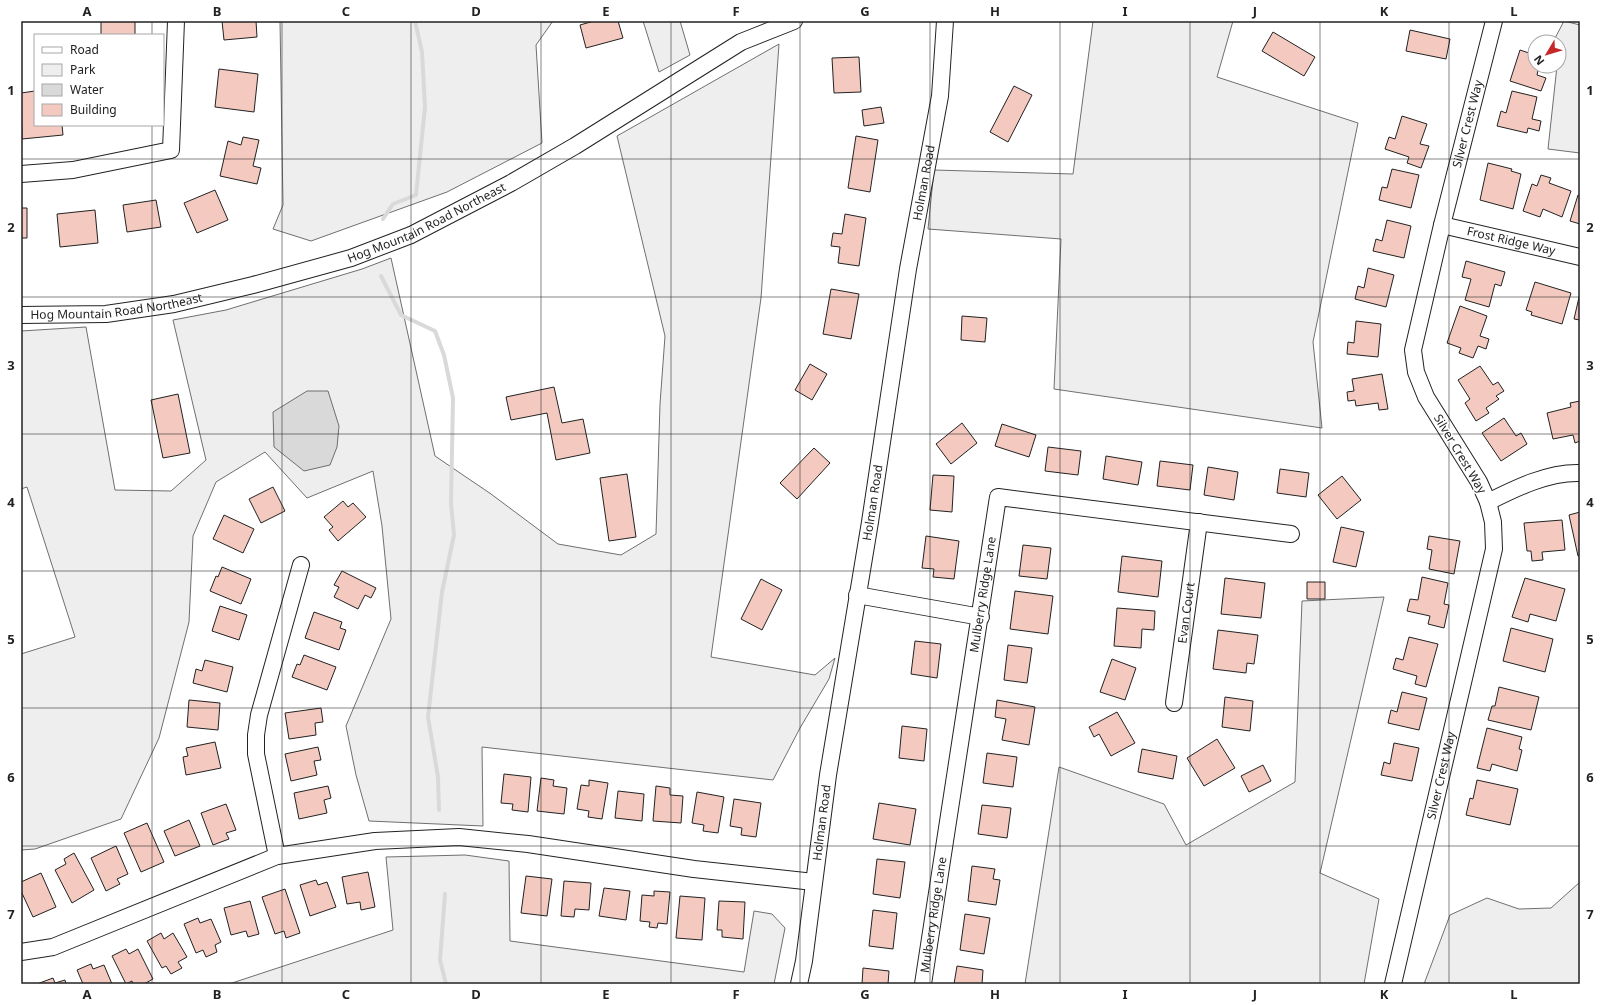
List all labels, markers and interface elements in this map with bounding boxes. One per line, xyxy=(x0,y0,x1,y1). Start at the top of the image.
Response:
text: A xyxy=(83,2,92,20)
text: B xyxy=(213,2,221,20)
text: C xyxy=(342,2,350,20)
text: D xyxy=(471,2,481,20)
text: E xyxy=(602,2,610,20)
text: F xyxy=(732,2,740,20)
text: G xyxy=(860,2,870,20)
text: H xyxy=(990,2,1000,20)
text: I xyxy=(1122,2,1128,20)
text: J xyxy=(1252,2,1257,20)
text: K xyxy=(1380,2,1389,20)
text: L xyxy=(1510,2,1518,20)
legend xyxy=(34,34,164,126)
north arrow xyxy=(1527,34,1567,74)
text: Road xyxy=(70,41,99,58)
text: N xyxy=(1530,52,1547,69)
text: Park xyxy=(70,61,96,78)
street label: Silver Crest Way xyxy=(1448,77,1487,170)
text: 1 xyxy=(7,81,15,99)
text: Water xyxy=(70,81,104,98)
text: 1 xyxy=(1586,81,1594,99)
text: Building xyxy=(70,101,117,118)
street label: Holman Road xyxy=(908,144,939,222)
street label: Hog Mountain Road Northeast xyxy=(345,178,509,267)
text: 2 xyxy=(7,218,15,236)
text: 2 xyxy=(1586,218,1594,236)
street label: Frost Ridge Way xyxy=(1465,222,1558,259)
street label: Hog Mountain Road Northeast xyxy=(30,288,205,323)
text: 3 xyxy=(7,356,15,374)
text: 3 xyxy=(1586,356,1594,374)
street label: Silver Crest Way xyxy=(1430,411,1491,497)
street label: Holman Road xyxy=(858,464,886,542)
text: 4 xyxy=(7,493,15,511)
text: 4 xyxy=(1586,493,1594,511)
street label: Mulberry Ridge Lane xyxy=(965,535,1000,654)
street label: Evan Court xyxy=(1173,580,1199,644)
text: 5 xyxy=(7,630,15,648)
text: 5 xyxy=(1586,630,1594,648)
street label: Silver Crest Way xyxy=(1422,729,1460,821)
text: 6 xyxy=(7,768,15,786)
text: 6 xyxy=(1586,768,1594,786)
street label: Holman Road xyxy=(808,784,835,862)
street label: Mulberry Ridge Lane xyxy=(916,855,951,974)
text: 7 xyxy=(7,905,15,923)
text: 7 xyxy=(1586,905,1594,923)
text: A xyxy=(83,985,92,1003)
text: B xyxy=(213,985,221,1003)
text: C xyxy=(342,985,350,1003)
text: D xyxy=(471,985,481,1003)
text: E xyxy=(602,985,610,1003)
text: F xyxy=(732,985,740,1003)
text: G xyxy=(860,985,870,1003)
text: H xyxy=(990,985,1000,1003)
text: I xyxy=(1122,985,1128,1003)
text: J xyxy=(1252,985,1257,1003)
text: K xyxy=(1380,985,1389,1003)
text: L xyxy=(1510,985,1518,1003)

